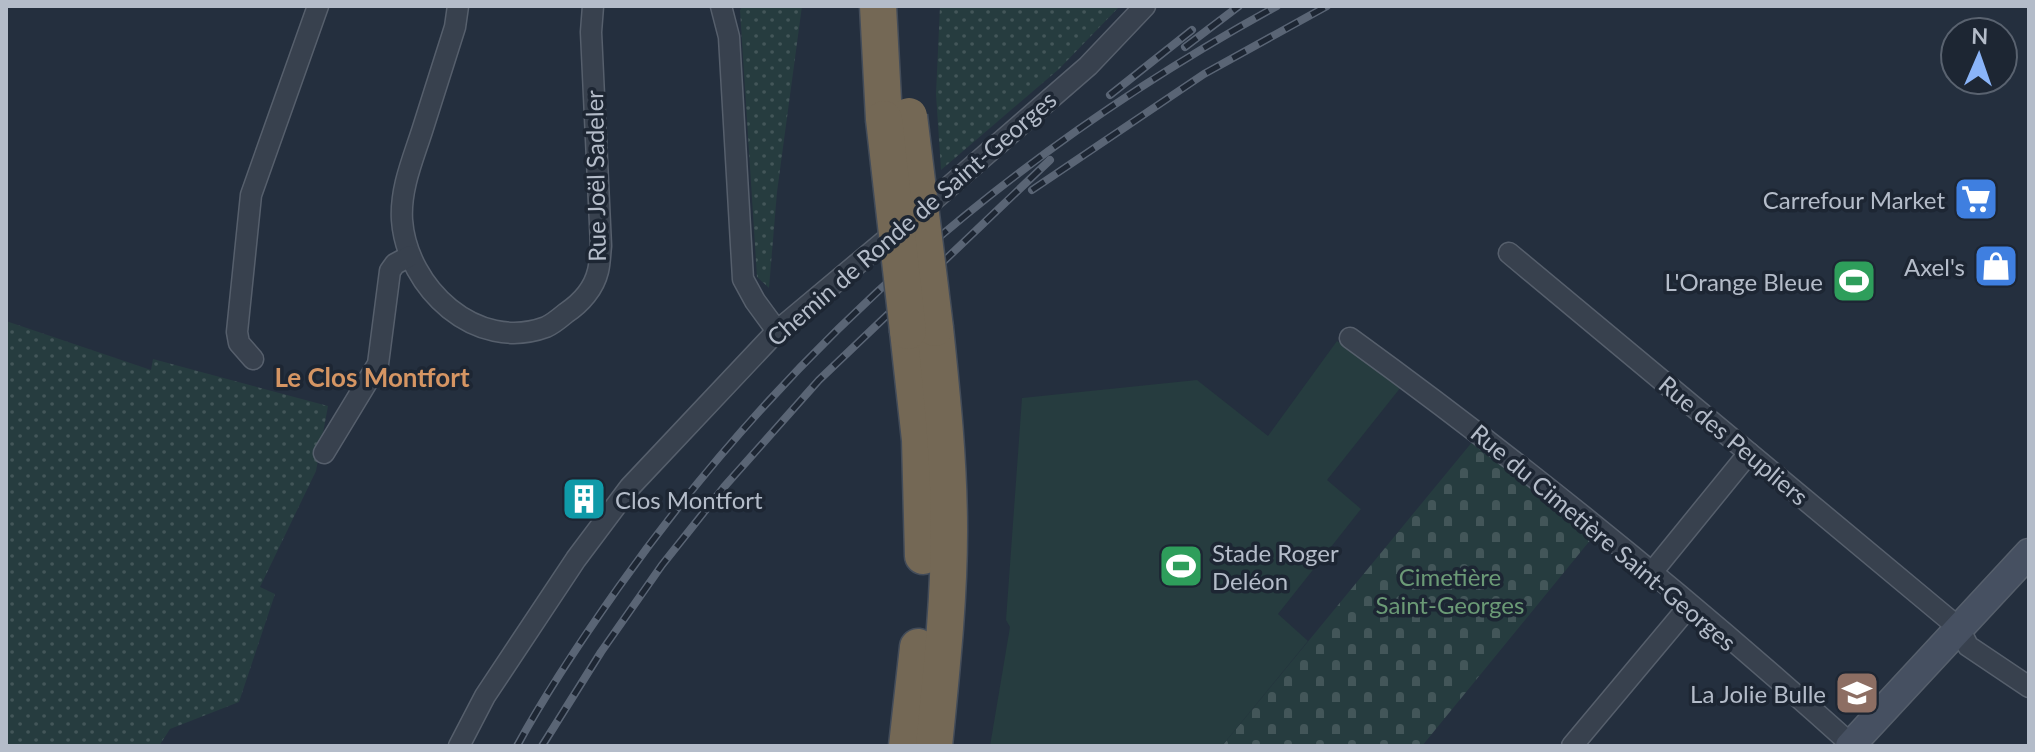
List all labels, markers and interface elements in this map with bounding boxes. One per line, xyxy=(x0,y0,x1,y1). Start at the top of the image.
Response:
north arrow xyxy=(1939,16,2019,96)
text: N xyxy=(1971,22,1989,49)
street label: Chemin de Ronde de Saint-Georges xyxy=(760,84,1062,352)
street label: Rue Joël Sadeler xyxy=(579,90,611,262)
supermarket icon: Carrefour Market xyxy=(1952,175,2000,223)
place label: Carrefour Market xyxy=(1763,185,1945,214)
shop icon: Axel's xyxy=(1972,242,2020,290)
place label: Axel's xyxy=(1904,252,1965,281)
sports icon: L'Orange Bleue xyxy=(1830,257,1878,305)
place label: L'Orange Bleue xyxy=(1665,267,1823,296)
district label: Le Clos Montfort xyxy=(274,361,470,393)
street label: Rue des Peupliers xyxy=(1654,369,1814,511)
street label: Rue du Cimetière Saint-Georges xyxy=(1466,418,1742,656)
building icon: Clos Montfort xyxy=(560,475,608,523)
place label: Clos Montfort xyxy=(615,485,763,514)
place label: Stade Roger Deléon xyxy=(1212,538,1339,595)
sports icon: Stade Roger Deléon xyxy=(1157,542,1205,590)
park label: Cimetière Saint-Georges xyxy=(1376,562,1524,619)
school or university icon: La Jolie Bulle xyxy=(1833,669,1881,717)
place label: La Jolie Bulle xyxy=(1690,679,1826,708)

